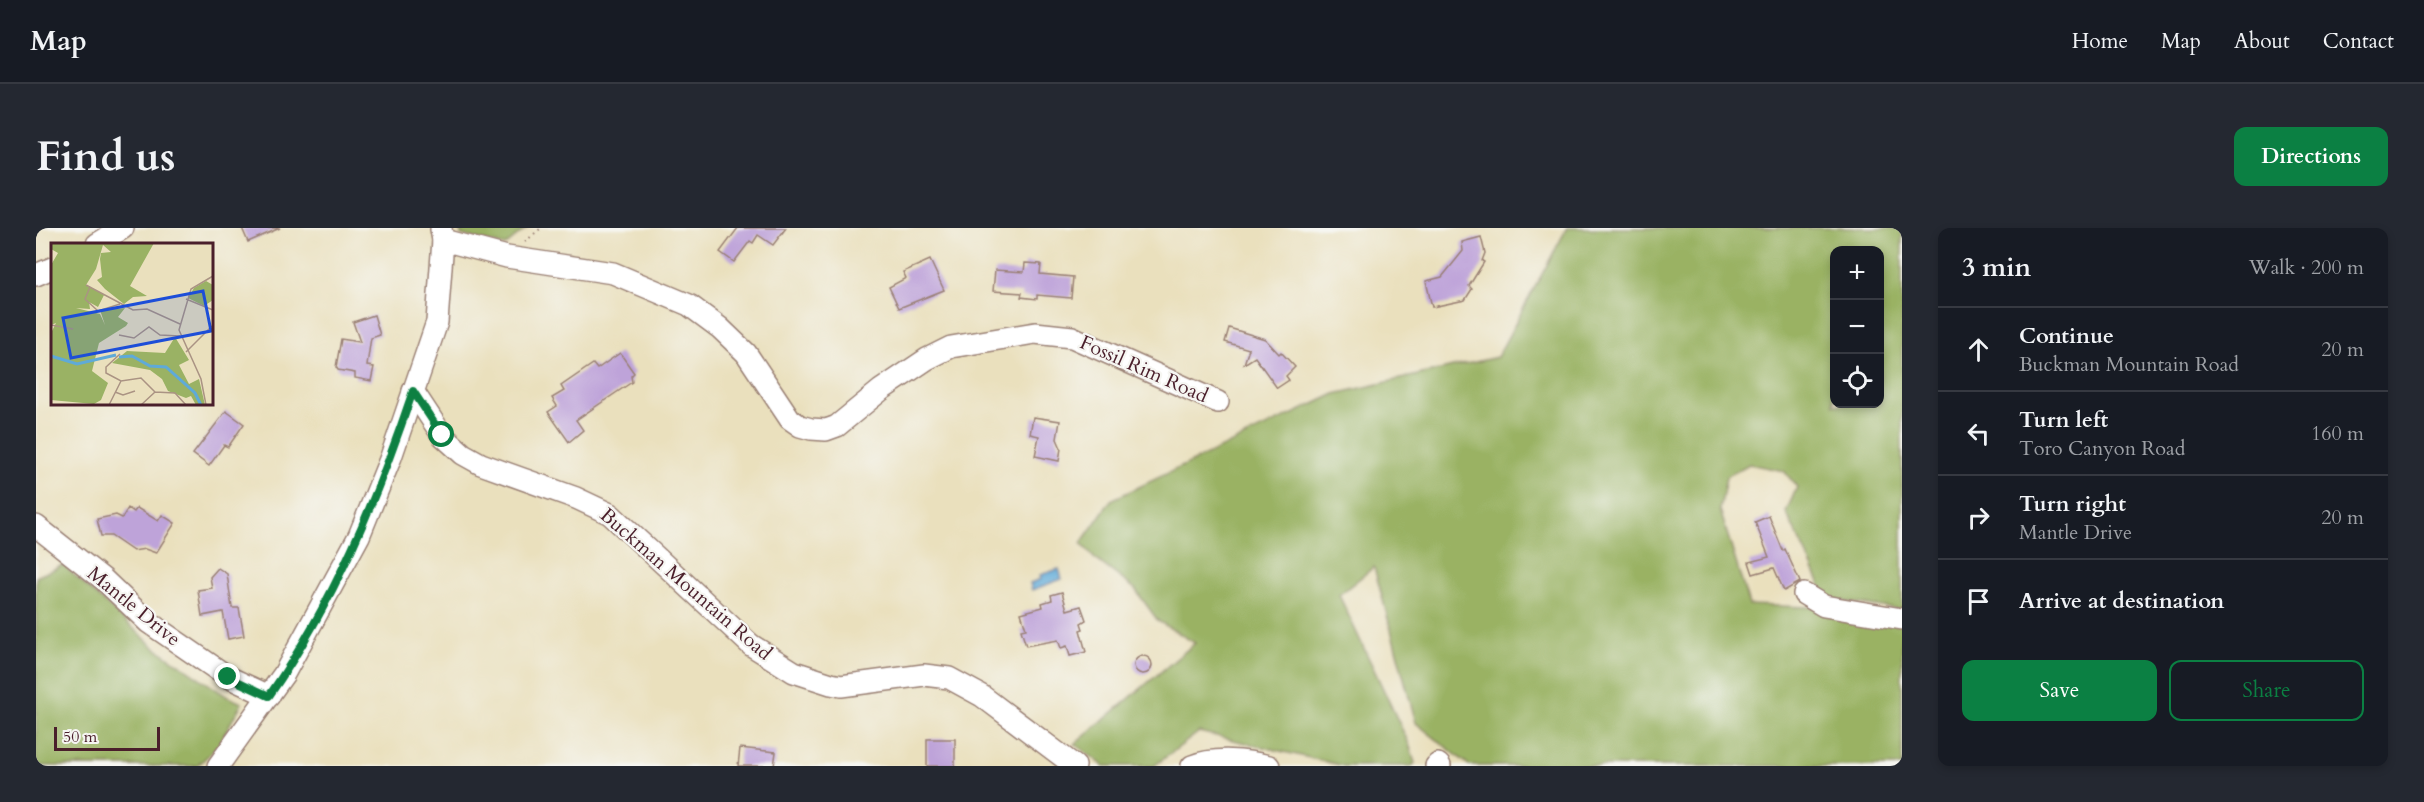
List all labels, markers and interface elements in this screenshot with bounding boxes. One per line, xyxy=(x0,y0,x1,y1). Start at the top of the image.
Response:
text: Map xyxy=(30,22,87,60)
text: Home xyxy=(2072,27,2128,56)
text: Map xyxy=(2161,27,2201,56)
text: About xyxy=(2234,27,2290,56)
text: Contact xyxy=(2323,27,2394,56)
button: Directions xyxy=(2234,127,2388,186)
text: Find us xyxy=(36,128,176,185)
inset map xyxy=(51,243,213,405)
map controls xyxy=(1830,246,1884,408)
button: + xyxy=(1830,246,1884,300)
text: 3 min xyxy=(1962,250,2031,285)
text: Walk · 200 m xyxy=(2249,254,2364,281)
button: − xyxy=(1830,300,1884,354)
text: Continue xyxy=(2019,321,2114,351)
street label: Fossil Rim Road xyxy=(1076,329,1213,409)
icon: ahead xyxy=(1962,333,1995,366)
text: 20 m xyxy=(2321,336,2364,363)
text: Buckman Mountain Road xyxy=(2019,351,2239,378)
button: locate xyxy=(1830,354,1884,408)
text: Turn left xyxy=(2019,405,2108,435)
icon: left xyxy=(1962,417,1995,450)
text: 160 m xyxy=(2311,420,2364,447)
route start xyxy=(428,421,454,447)
text: Toro Canyon Road xyxy=(2019,435,2185,462)
text: Turn right xyxy=(2019,489,2126,519)
icon: right xyxy=(1962,501,1995,534)
street label: Buckman Mountain Road xyxy=(594,502,778,667)
text: 20 m xyxy=(2321,504,2364,531)
text: Mantle Drive xyxy=(2019,519,2132,546)
street label: Mantle Drive xyxy=(82,560,186,652)
icon: arrive xyxy=(1962,585,1995,618)
text: Arrive at destination xyxy=(2019,586,2224,616)
button: Save xyxy=(1962,660,2157,721)
button: Share xyxy=(2169,660,2364,721)
route end xyxy=(214,663,240,689)
scale bar xyxy=(54,724,160,752)
text: 50 m xyxy=(63,726,97,748)

